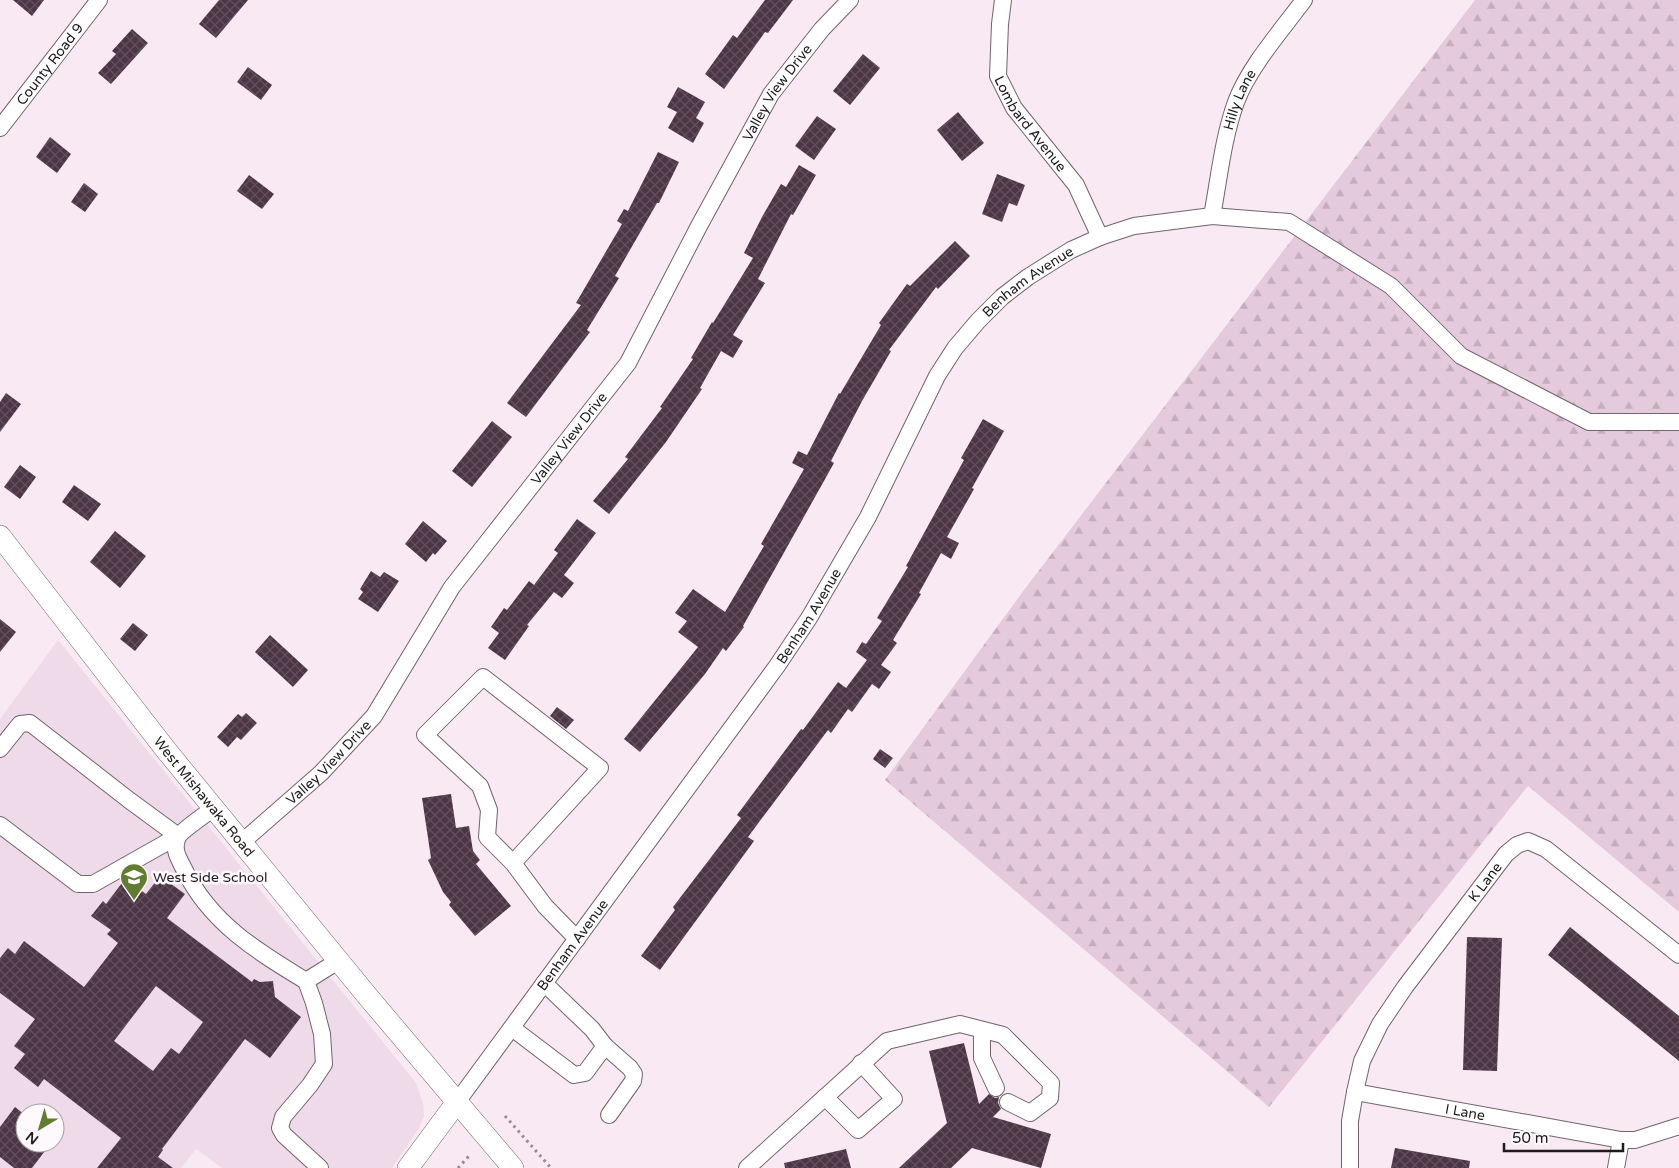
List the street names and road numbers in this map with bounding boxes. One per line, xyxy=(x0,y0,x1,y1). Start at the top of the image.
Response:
street label: County Road 9 xyxy=(13,20,87,108)
street label: Valley View Drive xyxy=(739,41,815,144)
street label: Hilly Lane xyxy=(1220,66,1259,132)
street label: Lombard Avenue xyxy=(991,73,1070,175)
street label: Benham Avenue xyxy=(978,242,1076,321)
street label: Valley View Drive xyxy=(527,389,610,488)
street label: Benham Avenue xyxy=(772,565,845,667)
street label: Valley View Drive xyxy=(282,716,374,808)
street label: West Mishawaka Road xyxy=(150,733,258,860)
street label: K Lane xyxy=(1464,859,1505,905)
street label: Benham Avenue xyxy=(533,896,612,994)
street label: I Lane xyxy=(1444,1100,1487,1124)

